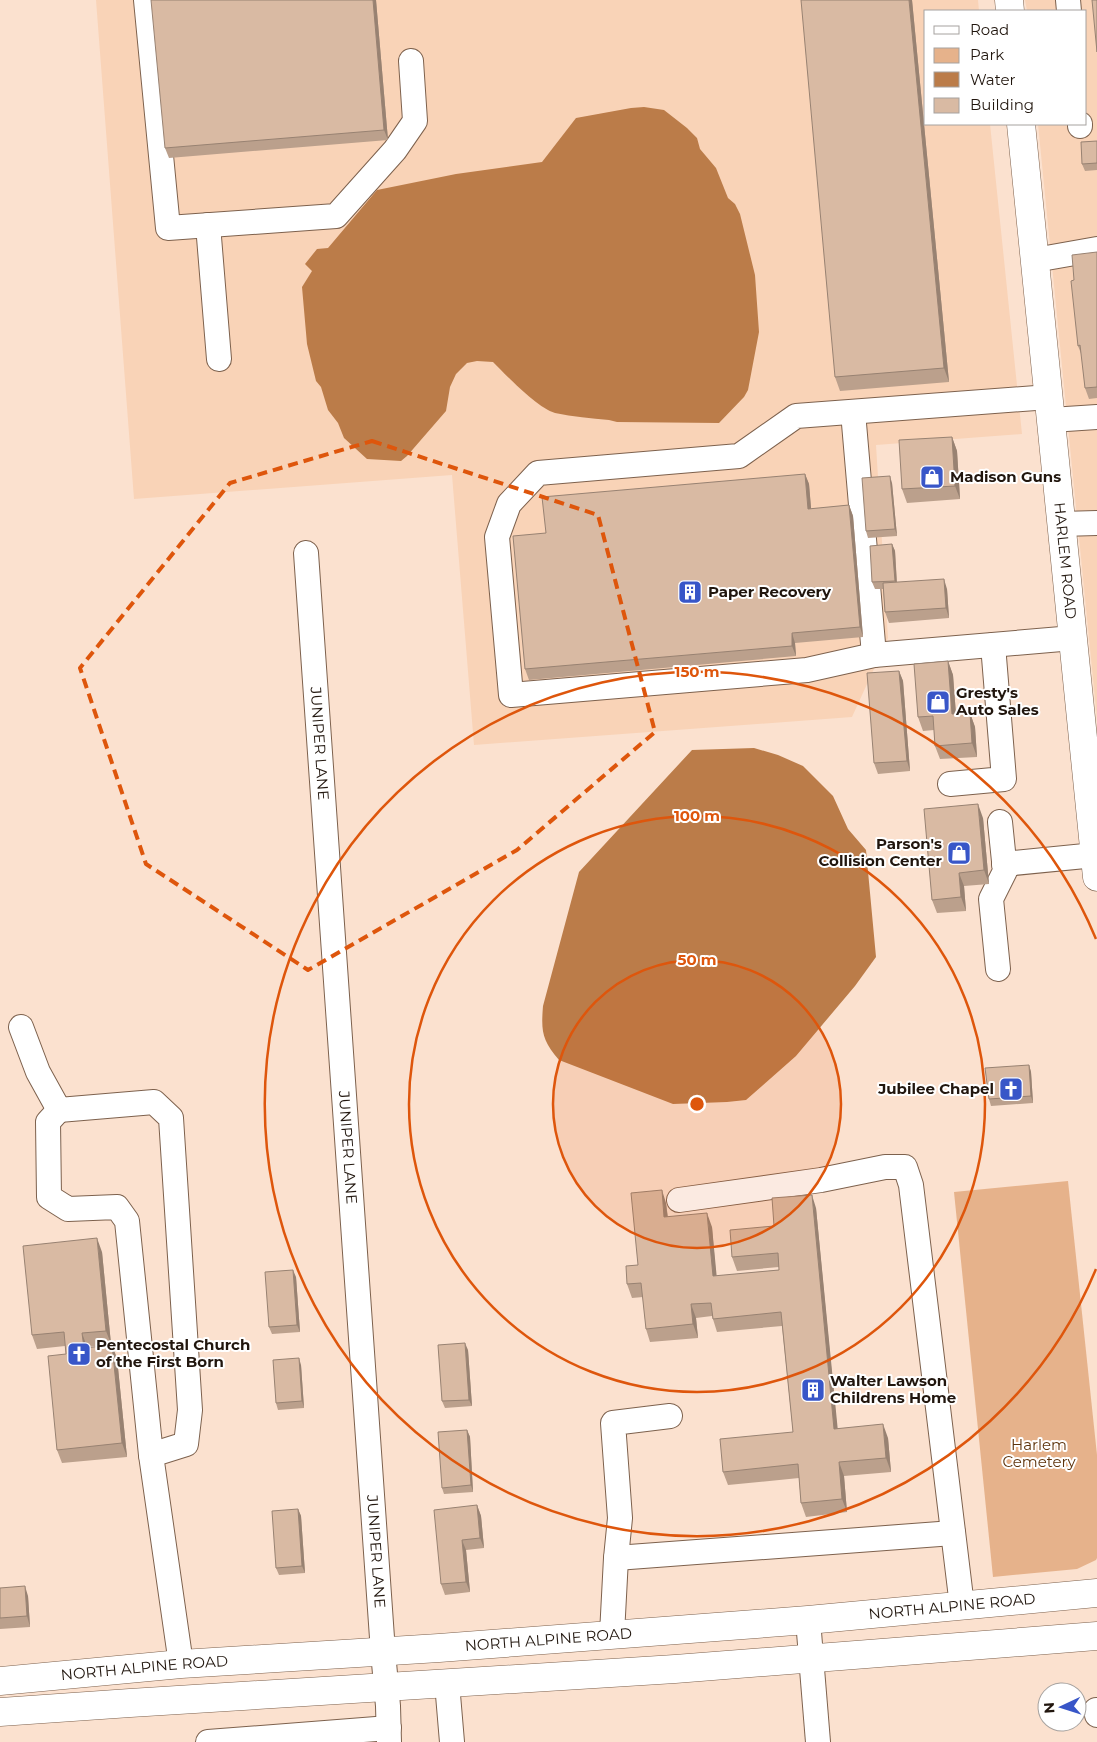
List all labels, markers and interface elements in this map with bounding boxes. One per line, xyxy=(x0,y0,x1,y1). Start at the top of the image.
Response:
legend xyxy=(924,10,1087,125)
text: Road xyxy=(970,20,1009,39)
text: Park xyxy=(970,45,1004,64)
text: Water xyxy=(970,70,1016,89)
text: Building xyxy=(970,95,1034,114)
shop icon: Madison Guns xyxy=(919,464,945,490)
place label: Madison Guns xyxy=(950,467,1061,486)
street label: HARLEM ROAD xyxy=(1050,501,1081,620)
building icon: Paper Recovery xyxy=(677,579,703,605)
place label: Paper Recovery xyxy=(708,582,832,601)
text: 150 m xyxy=(675,662,719,681)
place label: Gresty's Auto Sales xyxy=(955,683,1039,719)
street label: JUNIPER LANE xyxy=(306,685,333,801)
shop icon: Gresty's Auto Sales xyxy=(925,689,951,715)
text: 100 m xyxy=(674,806,720,825)
place label: Parson's Collision Center xyxy=(819,834,943,870)
shop icon: Parson's Collision Center xyxy=(946,840,972,866)
text: 50 m xyxy=(677,950,717,969)
church icon: Jubilee Chapel xyxy=(998,1076,1024,1102)
place label: Jubilee Chapel xyxy=(877,1079,994,1098)
street label: JUNIPER LANE xyxy=(335,1089,362,1205)
centre of rings xyxy=(688,1095,706,1113)
place label: Pentecostal Church of the First Born xyxy=(96,1335,250,1371)
church icon: Pentecostal Church of the First Born xyxy=(66,1341,92,1367)
place label: Walter Lawson Childrens Home xyxy=(830,1371,956,1407)
building icon: Walter Lawson Childrens Home xyxy=(800,1377,826,1403)
park label: Harlem Cemetery xyxy=(1002,1435,1076,1471)
street label: JUNIPER LANE xyxy=(363,1493,390,1609)
street label: NORTH ALPINE ROAD xyxy=(868,1589,1036,1623)
street label: NORTH ALPINE ROAD xyxy=(464,1623,633,1655)
street label: NORTH ALPINE ROAD xyxy=(60,1651,229,1684)
north arrow xyxy=(1037,1682,1087,1732)
text: N xyxy=(1040,1702,1058,1714)

